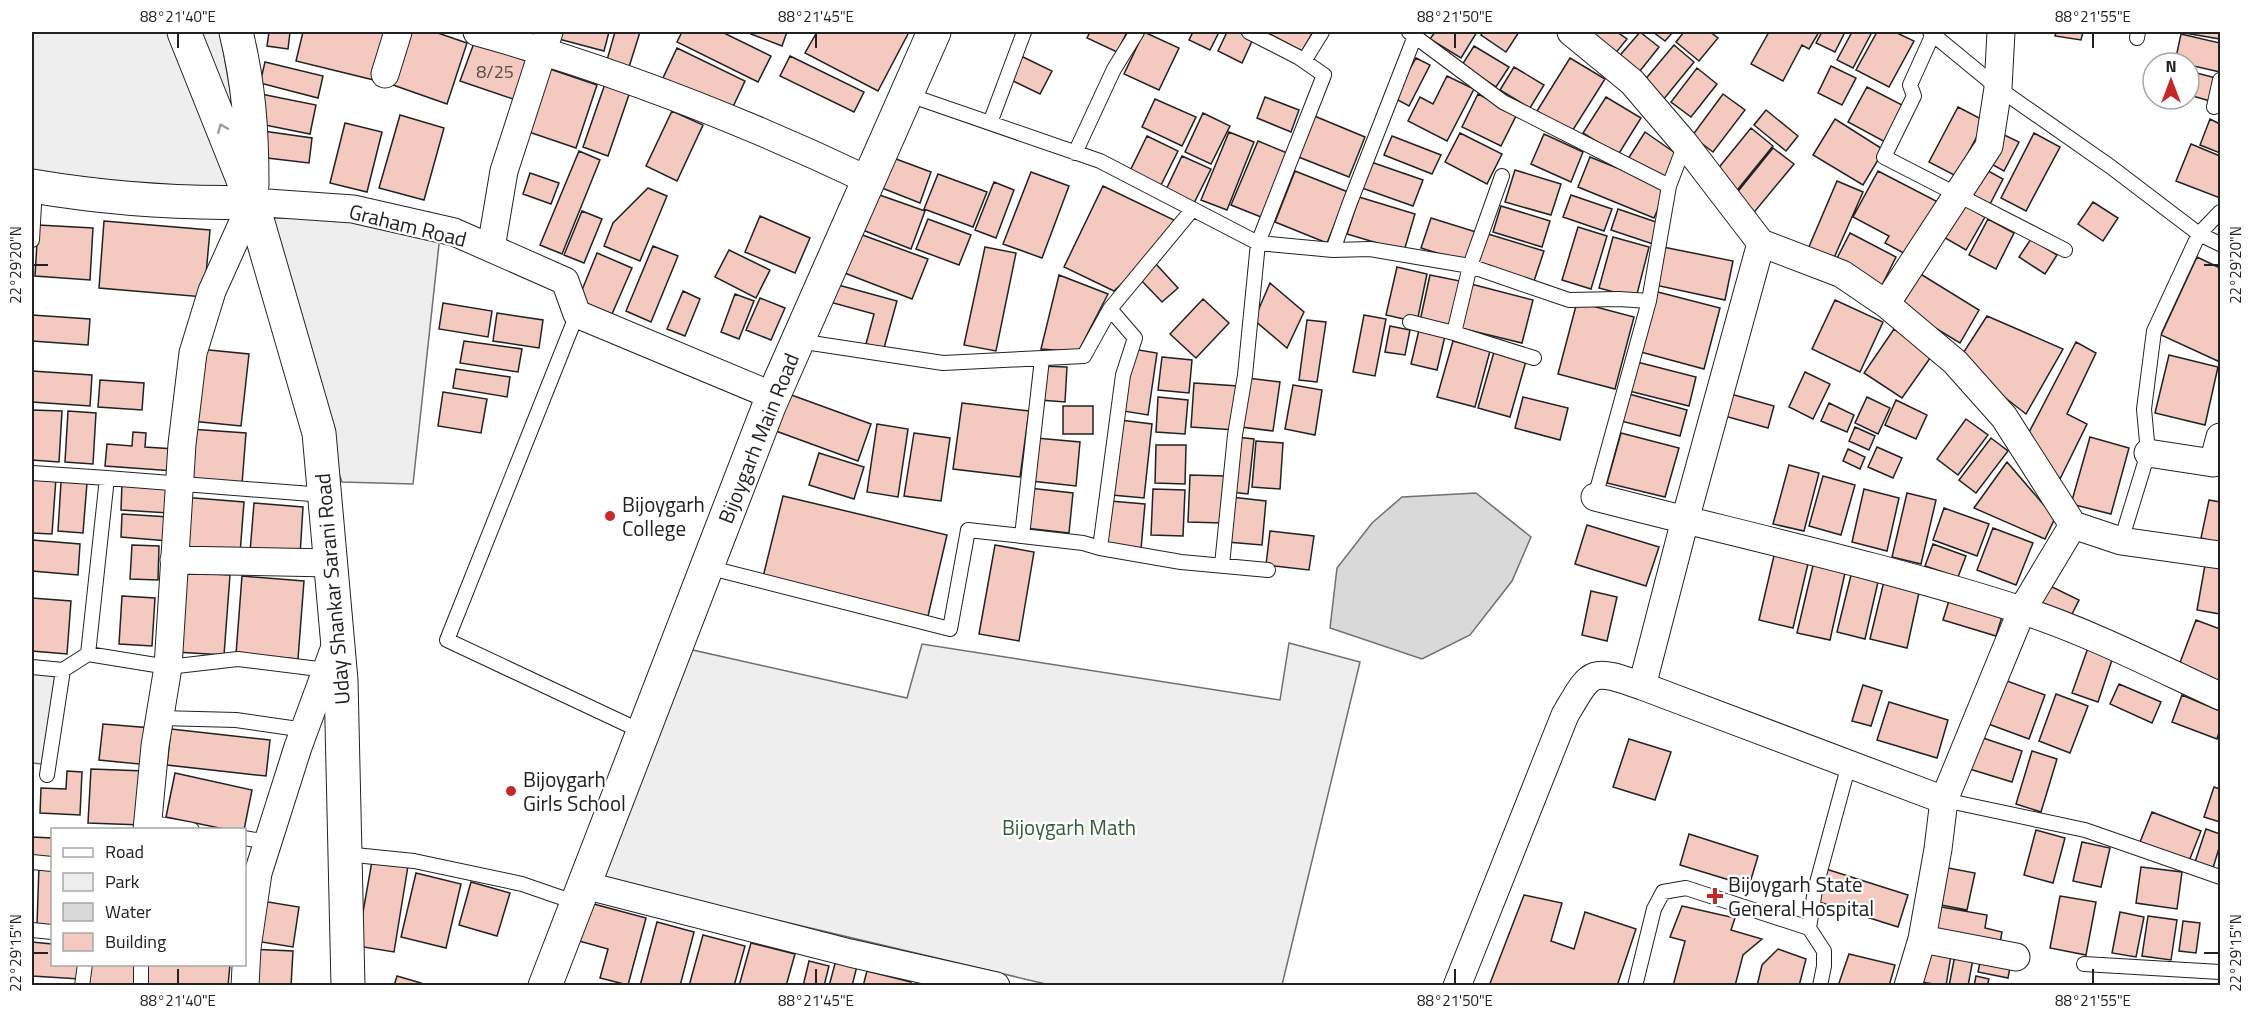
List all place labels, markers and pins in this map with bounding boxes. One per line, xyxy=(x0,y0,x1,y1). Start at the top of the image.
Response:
place label: Bijoygarh College xyxy=(622,488,705,544)
marker: Bijoygarh College xyxy=(603,509,617,523)
place label: Bijoygarh Girls School xyxy=(523,763,626,819)
marker: Bijoygarh Girls School xyxy=(504,784,518,798)
place label: Bijoygarh State General Hospital xyxy=(1728,868,1874,924)
marker: Bijoygarh State General Hospital xyxy=(1706,887,1724,905)

